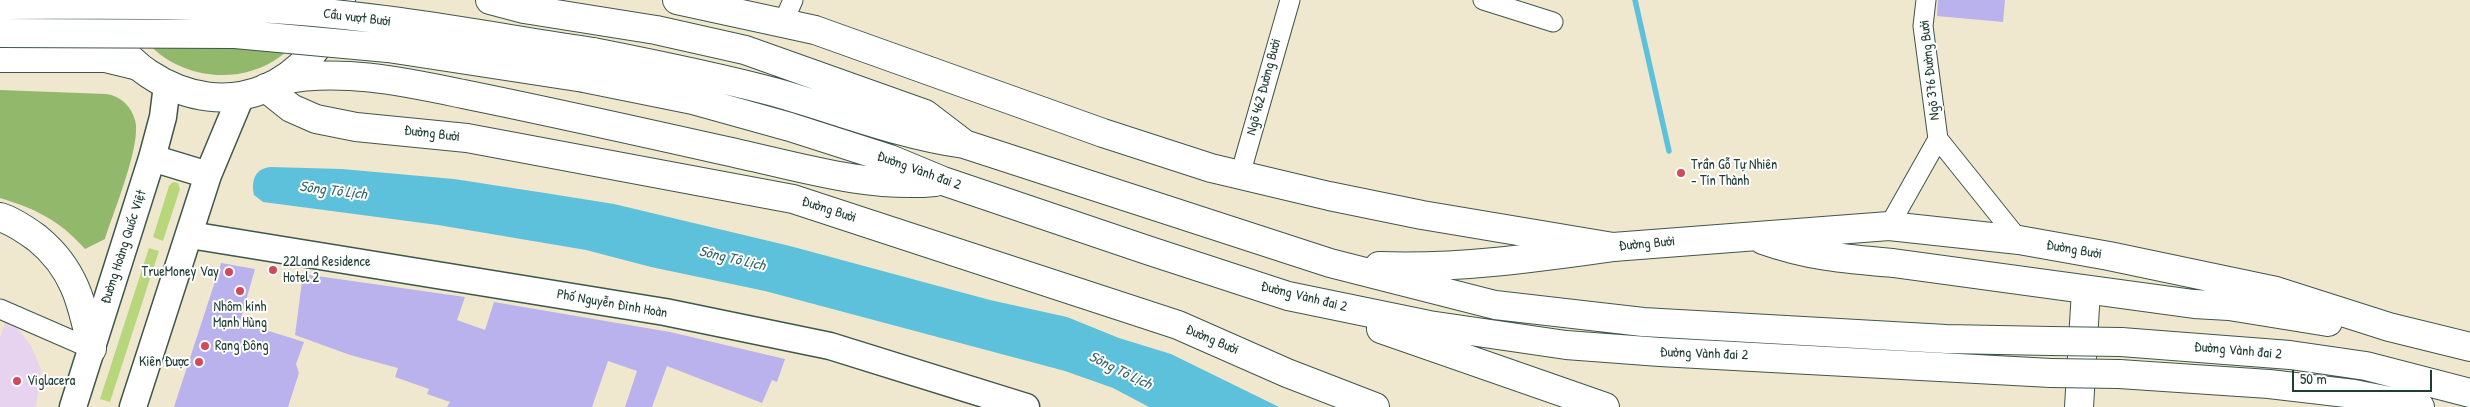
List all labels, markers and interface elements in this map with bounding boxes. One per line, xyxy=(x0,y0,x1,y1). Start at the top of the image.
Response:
street label: Cầu vượt Bưởi xyxy=(322,5,392,31)
street label: Ngõ 376 Đường Bưởi xyxy=(1916,19,1944,121)
street label: Ngõ 462 Đường Bưởi xyxy=(1243,37,1285,137)
street label: Đường Bưởi xyxy=(403,122,461,146)
street label: Đường Vành đai 2 xyxy=(875,148,963,194)
place label: Trần Gỗ Tự Nhiên - Tín Thành xyxy=(1691,157,1777,190)
marker: Trần Gỗ Tự Nhiên - Tín Thành xyxy=(1675,167,1687,179)
water label: Sông Tô Lịch xyxy=(298,178,368,204)
street label: Đường Hoàng Quốc Việt xyxy=(98,188,150,306)
street label: Đường Bưởi xyxy=(800,193,858,227)
street label: Đường Bưởi xyxy=(1618,233,1676,255)
street label: Đường Bưởi xyxy=(2045,237,2103,263)
water label: Sông Tô Lịch xyxy=(697,243,767,275)
place label: 22Land Residence Hotel 2 xyxy=(283,254,371,286)
place label: TrueMoney Vay xyxy=(142,264,219,280)
marker: 22Land Residence Hotel 2 xyxy=(267,264,279,276)
marker: TrueMoney Vay xyxy=(223,266,235,278)
street label: Đường Vành đai 2 xyxy=(1259,278,1349,316)
marker: Nhôm kính Mạnh Hùng xyxy=(234,285,246,297)
street label: Phố Nguyễn Đình Hoàn xyxy=(555,286,669,322)
place label: Nhôm kính Mạnh Hùng xyxy=(213,299,267,332)
street label: Đường Bưởi xyxy=(1183,321,1241,359)
place label: Rạng Đông xyxy=(215,338,269,354)
street label: Đường Vành đai 2 xyxy=(2193,339,2283,363)
marker: Rạng Đông xyxy=(199,340,211,352)
street label: Đường Vành đai 2 xyxy=(1660,344,1748,364)
water label: Sông Tô Lịch xyxy=(1086,348,1154,394)
place label: Kiên Được xyxy=(139,354,189,370)
marker: Kiên Được xyxy=(193,356,205,368)
scale bar xyxy=(2295,360,2435,392)
text: 50 m xyxy=(2300,368,2327,389)
place label: Viglacera xyxy=(27,373,75,389)
marker: Viglacera xyxy=(11,375,23,387)

